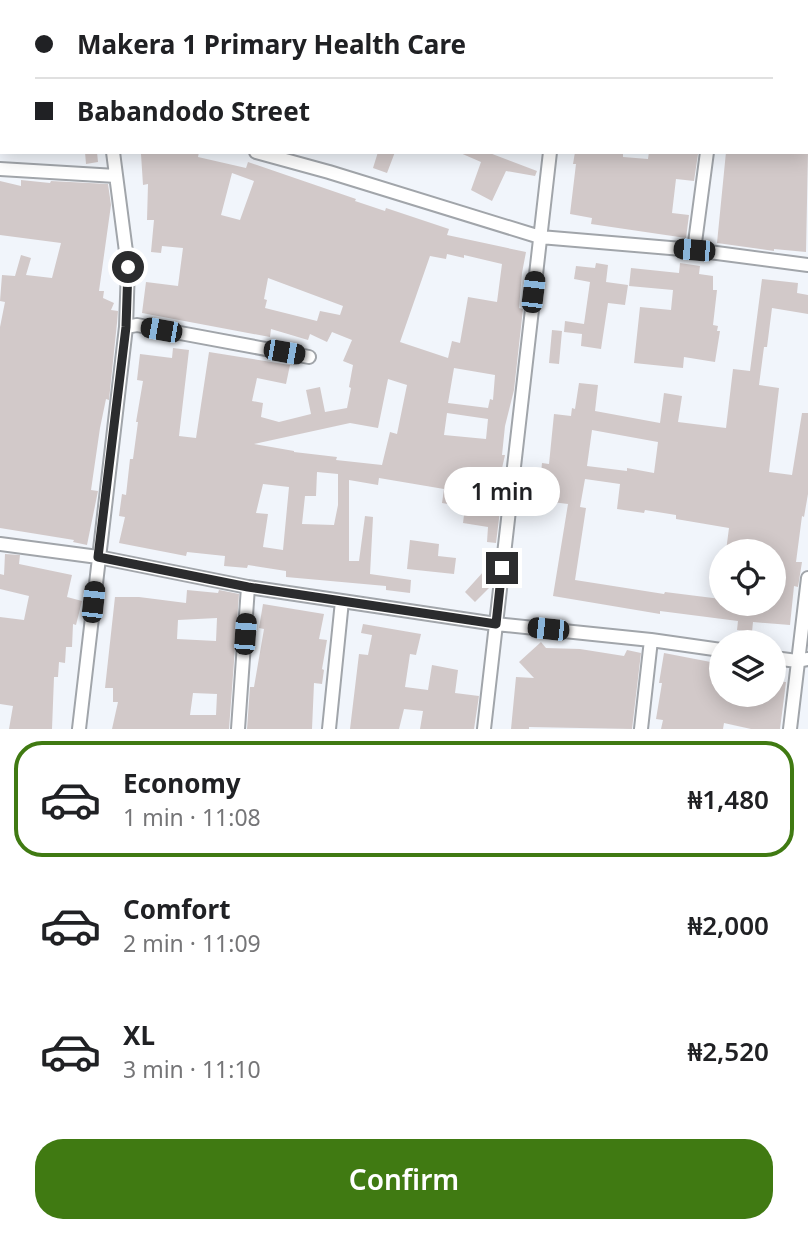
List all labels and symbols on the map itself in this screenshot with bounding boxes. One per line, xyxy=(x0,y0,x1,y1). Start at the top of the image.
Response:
car xyxy=(673,238,716,262)
route start xyxy=(112,251,144,283)
car xyxy=(521,270,546,314)
car xyxy=(139,316,184,344)
car xyxy=(262,338,307,366)
callout: 1 min xyxy=(444,466,560,516)
route end xyxy=(486,552,518,584)
car xyxy=(81,580,106,624)
car xyxy=(234,612,257,656)
car xyxy=(527,616,570,642)

